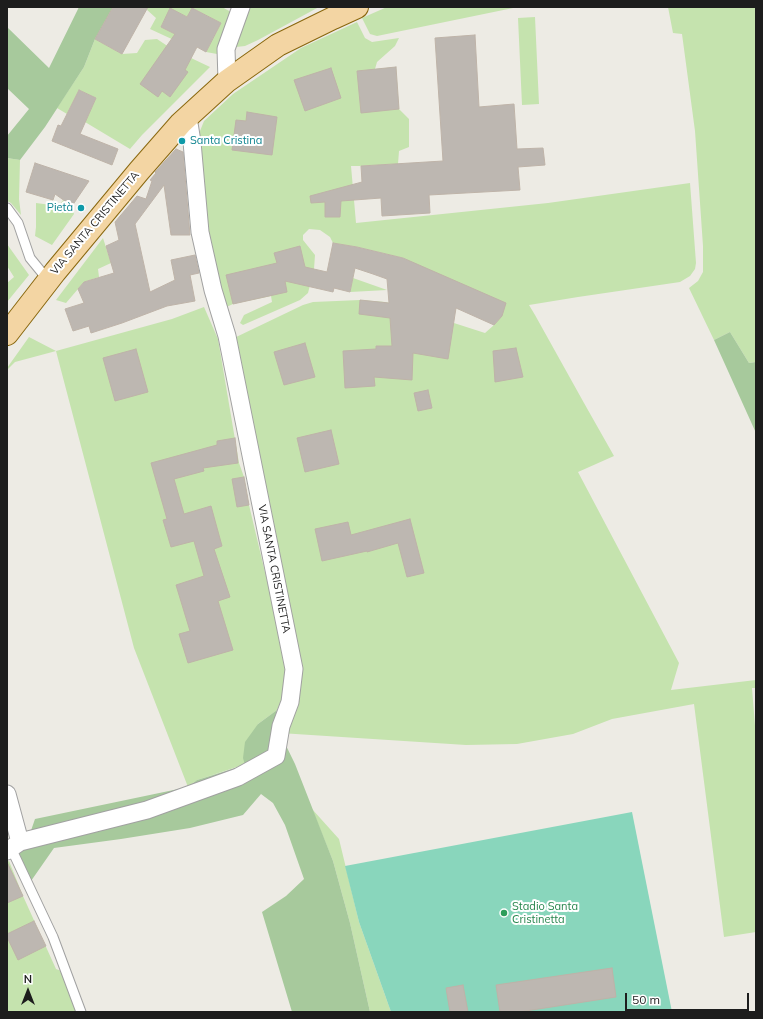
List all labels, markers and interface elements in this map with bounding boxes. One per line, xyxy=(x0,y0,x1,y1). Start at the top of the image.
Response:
place label: Santa Cristina xyxy=(190,134,262,148)
marker: Santa Cristina xyxy=(177,136,187,146)
street label: VIA SANTA CRISTINETTA xyxy=(48,169,142,277)
place label: Pietà xyxy=(47,201,73,215)
marker: Pietà xyxy=(76,203,86,213)
street label: VIA SANTA CRISTINETTA xyxy=(255,504,293,634)
place label: Stadio Santa Cristinetta xyxy=(512,900,578,926)
marker: Stadio Santa Cristinetta xyxy=(499,908,509,918)
north arrow xyxy=(8,971,48,1011)
text: N xyxy=(24,972,32,986)
scale bar xyxy=(627,985,751,1011)
text: 50 m xyxy=(632,992,660,1007)

